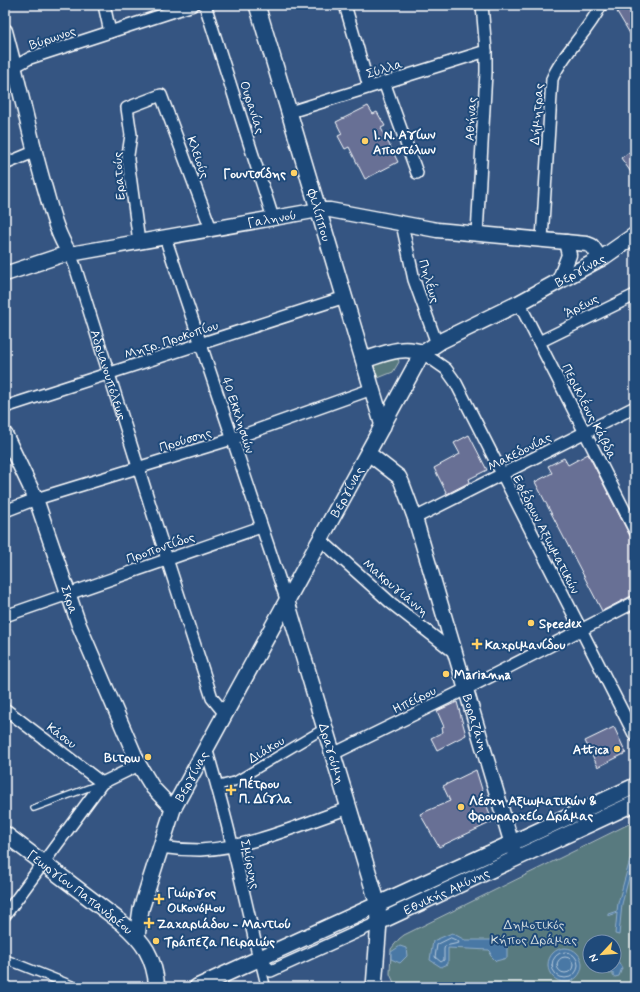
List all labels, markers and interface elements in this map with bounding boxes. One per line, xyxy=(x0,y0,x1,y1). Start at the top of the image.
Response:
street label: Βύρωνος xyxy=(27,22,78,54)
street label: Σύλλα xyxy=(364,56,405,83)
street label: Ουρανίας xyxy=(235,79,268,136)
street label: Δήμητρας xyxy=(527,82,548,146)
street label: Αθήνας xyxy=(462,96,481,142)
place label: Ι. Ν. Αγίων Αποστόλων xyxy=(373,127,436,159)
street label: Κλειούς xyxy=(182,134,213,181)
marker: Ι. Ν. Αγίων Αποστόλων xyxy=(360,136,370,146)
street label: Ερατούς xyxy=(109,151,130,201)
place label: Γουντσίδης xyxy=(223,166,286,183)
marker: Γουντσίδης xyxy=(289,168,299,178)
street label: Φιλίππου xyxy=(302,186,334,244)
street label: Γαληνού xyxy=(246,207,298,233)
street label: Βεργίνας xyxy=(552,250,609,292)
street label: Πηλέως xyxy=(414,258,443,306)
street label: Άρεως xyxy=(562,290,602,322)
street label: Μητρ. Προκοπίου xyxy=(122,317,221,364)
street label: Αδριανουπόλεως xyxy=(85,328,130,423)
street label: Περικλέους Κάβδα xyxy=(557,361,620,462)
street label: 40 Εκκλησιών xyxy=(217,375,258,456)
street label: Προύσσης xyxy=(157,424,214,456)
street label: Μακεδονίας xyxy=(485,429,555,476)
street label: Βεργίνας xyxy=(327,464,369,521)
street label: Εφέδρων Αξιωματικών xyxy=(508,472,583,597)
street label: Προποντίδος xyxy=(124,529,197,568)
street label: Μακρυγιάννη xyxy=(358,556,432,621)
street label: Σκρα xyxy=(56,583,82,616)
place label: Speedex xyxy=(539,616,582,633)
marker: Speedex xyxy=(526,618,536,628)
place label: Καχριμανίδου xyxy=(485,637,565,654)
marker: Καχριμανίδου xyxy=(472,639,482,649)
place label: Marianna xyxy=(454,667,512,684)
marker: Marianna xyxy=(441,669,451,679)
street label: Ηπείρου xyxy=(390,682,439,718)
street label: Βοραζάνη xyxy=(458,692,491,754)
street label: Κάσου xyxy=(43,719,80,753)
street label: Δραγούμη xyxy=(314,721,348,786)
street label: Διάκου xyxy=(245,733,288,768)
place label: Attica xyxy=(573,742,609,759)
marker: Attica xyxy=(612,744,622,754)
street label: Βεργίνας xyxy=(172,748,213,805)
place label: Βιτρω xyxy=(104,750,140,767)
marker: Βιτρω xyxy=(143,752,153,762)
place label: Πέτρου Π. Δίγλα xyxy=(239,775,293,808)
marker: Πέτρου Π. Δίγλα xyxy=(226,785,236,795)
place label: Λέσχη Αξιωματικών & Φρουραρχείο Δράμας xyxy=(468,792,597,825)
marker: Λέσχη Αξιωματικών & Φρουραρχείο Δράμας xyxy=(456,802,466,812)
street label: Σμύρνης xyxy=(236,838,264,891)
street label: Γεωργίου Παπανδρέου xyxy=(23,847,136,939)
street label: Εθνικής Αμύνης xyxy=(401,865,493,920)
place label: Γιώργος Οικονόμου xyxy=(167,885,225,917)
marker: Γιώργος Οικονόμου xyxy=(154,894,164,904)
place label: Ζαχαριάδου - Μαντιού xyxy=(157,916,291,933)
park label: Δημοτικός Κήπος Δράμας xyxy=(491,917,578,949)
marker: Ζαχαριάδου - Μαντιού xyxy=(144,918,154,928)
place label: Τράπεζα Πειραιώς xyxy=(163,934,275,951)
north arrow xyxy=(582,934,622,974)
marker: Τράπεζα Πειραιώς xyxy=(151,936,161,946)
text: N xyxy=(586,952,602,964)

